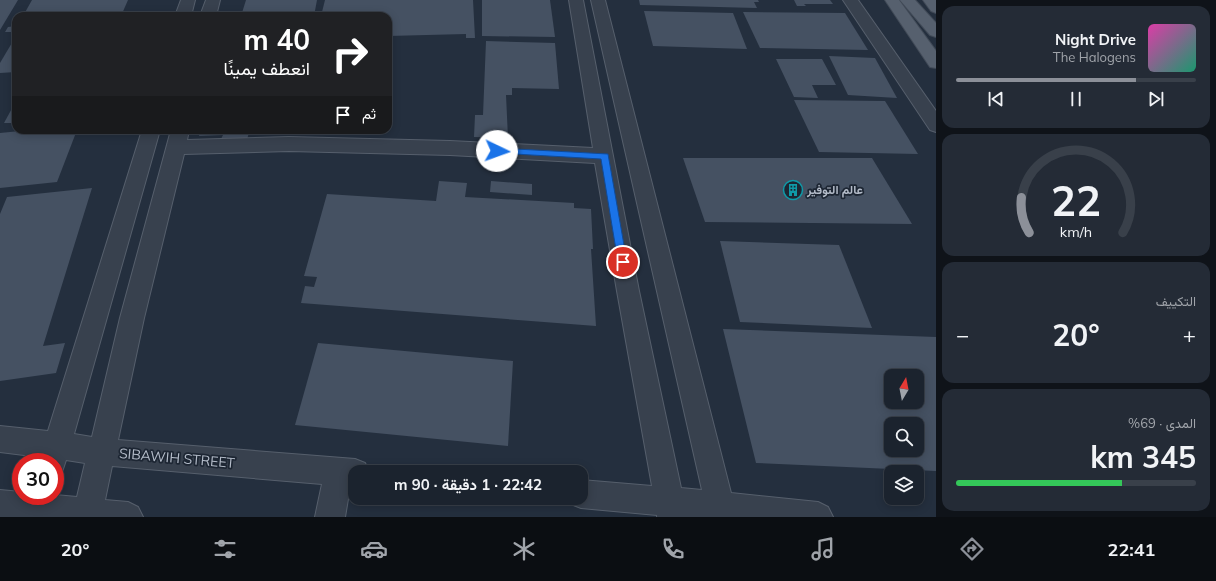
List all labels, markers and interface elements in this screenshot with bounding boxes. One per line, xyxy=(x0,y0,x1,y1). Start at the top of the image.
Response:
text: 40 m xyxy=(244,22,310,57)
icon: right xyxy=(324,28,376,80)
text: Night Drive xyxy=(1055,30,1136,49)
text: The Halogens xyxy=(1053,49,1136,65)
text: انعطف يمينًا xyxy=(224,57,310,80)
icon: previous xyxy=(985,88,1007,110)
icon: pause xyxy=(1065,88,1087,110)
icon: next xyxy=(1145,88,1167,110)
icon: arrive xyxy=(332,104,354,126)
text: ثم xyxy=(362,104,376,123)
position arrow xyxy=(476,130,518,172)
text: 22 xyxy=(1051,173,1101,225)
building icon: عالم التوفير xyxy=(782,179,804,201)
place label: عالم التوفير xyxy=(806,182,863,198)
text: km/h xyxy=(1060,222,1092,240)
pin xyxy=(606,245,640,279)
icon: arrive xyxy=(612,251,634,273)
text: التكييف xyxy=(1156,293,1196,309)
text: 20° xyxy=(1052,316,1100,354)
text: − xyxy=(956,321,969,349)
text: + xyxy=(1183,321,1196,349)
north arrow xyxy=(884,369,924,409)
map controls xyxy=(884,369,924,505)
text: المدى · 69% xyxy=(1128,415,1196,431)
button: search xyxy=(884,417,924,457)
text: 345 km xyxy=(1090,438,1196,476)
street label: SIBAWIH STREET xyxy=(118,444,236,472)
speed limit sign: 30 xyxy=(12,453,64,505)
button: layers xyxy=(884,465,924,505)
text: 22:42 · 1 دقيقة · 90 m xyxy=(394,475,542,494)
icon: filters xyxy=(211,535,239,563)
icon: car xyxy=(360,535,388,563)
icon: climate xyxy=(510,535,538,563)
icon: phone xyxy=(659,535,687,563)
icon: music xyxy=(809,535,837,563)
icon: directions xyxy=(958,535,986,563)
text: 20° xyxy=(61,538,89,561)
text: 22:41 xyxy=(1108,538,1155,561)

